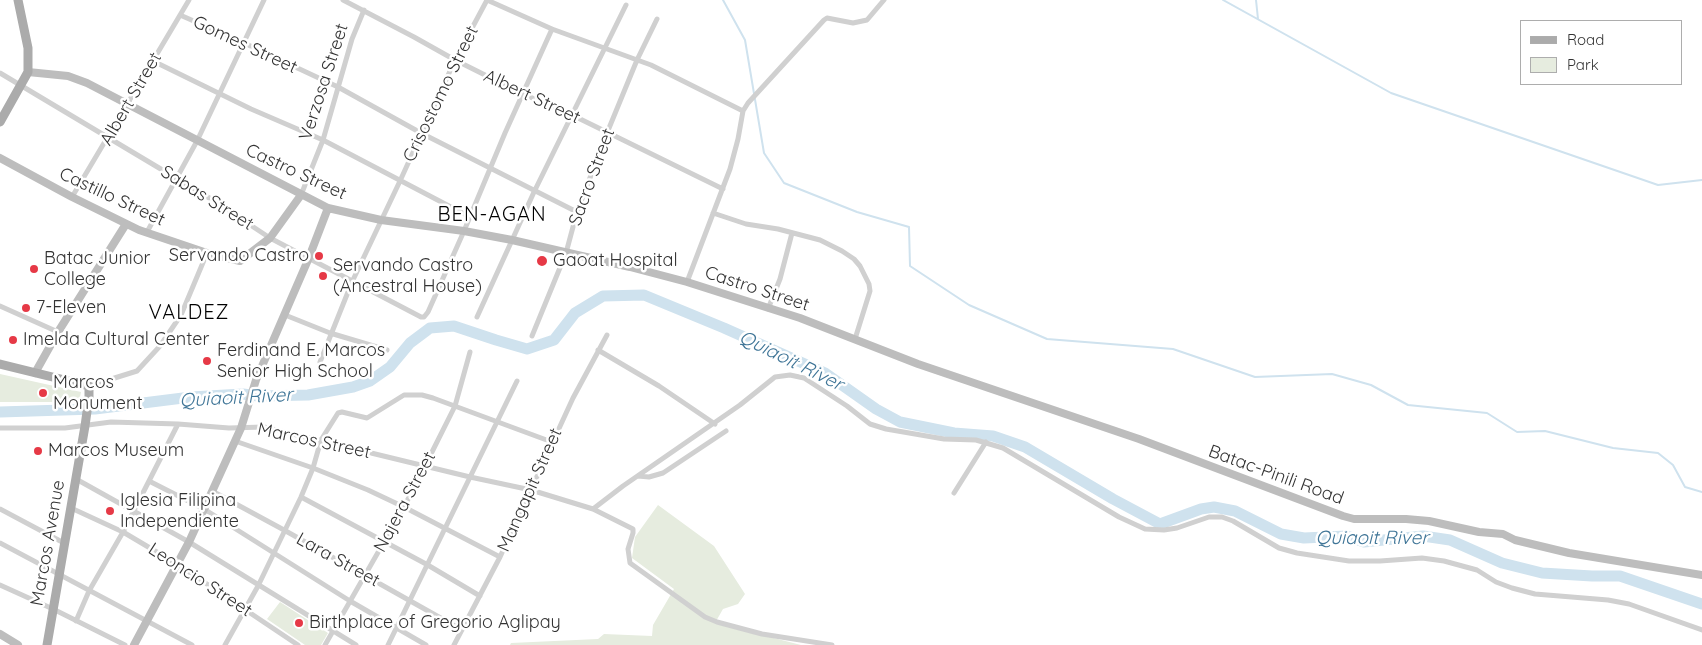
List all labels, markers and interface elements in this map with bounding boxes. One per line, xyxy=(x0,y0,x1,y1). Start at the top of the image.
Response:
street label: Gomes Street xyxy=(189,11,301,79)
legend xyxy=(1520,20,1682,85)
street label: Verzosa Street xyxy=(295,21,353,143)
street label: Crisostomo Street xyxy=(399,22,483,166)
text: Road xyxy=(1567,30,1604,49)
street label: Albert Street xyxy=(96,49,166,149)
text: Park xyxy=(1567,55,1599,74)
street label: Albert Street xyxy=(480,65,584,129)
street label: Sacro Street xyxy=(564,125,620,229)
street label: Castro Street xyxy=(242,139,350,205)
street label: Sabas Street xyxy=(157,161,257,235)
street label: Castillo Street xyxy=(56,163,168,231)
district label: BEN-AGAN xyxy=(437,203,547,227)
place label: Servando Castro xyxy=(169,245,309,267)
place label: Batac Junior College xyxy=(44,248,150,290)
marker: Servando Castro xyxy=(313,250,325,262)
place label: Gaoat Hospital xyxy=(553,250,678,272)
marker: Gaoat Hospital xyxy=(535,254,549,268)
place label: Servando Castro (Ancestral House) xyxy=(333,255,482,298)
street label: Castro Street xyxy=(702,262,812,316)
marker: Batac Junior College xyxy=(28,263,40,275)
marker: Servando Castro (Ancestral House) xyxy=(317,270,329,282)
place label: 7-Eleven xyxy=(36,297,107,319)
district label: VALDEZ xyxy=(148,301,230,325)
marker: 7-Eleven xyxy=(20,302,32,314)
water label: Quiaoit River xyxy=(735,326,847,396)
place label: Imelda Cultural Center xyxy=(23,329,209,351)
marker: Imelda Cultural Center xyxy=(7,334,19,346)
place label: Ferdinand E. Marcos Senior High School xyxy=(217,340,385,382)
marker: Ferdinand E. Marcos Senior High School xyxy=(201,355,213,367)
place label: Marcos Monument xyxy=(53,372,142,414)
water label: Quiaoit River xyxy=(179,384,293,412)
marker: Marcos Monument xyxy=(37,387,49,399)
street label: Marcos Street xyxy=(255,418,373,464)
street label: Mangapit Street xyxy=(493,425,567,555)
place label: Marcos Museum xyxy=(48,440,184,462)
street label: Batac-Pinili Road xyxy=(1205,441,1347,509)
marker: Marcos Museum xyxy=(32,445,44,457)
street label: Najera Street xyxy=(369,448,441,556)
street label: Marcos Avenue xyxy=(26,478,70,608)
place label: Iglesia Filipina Independiente xyxy=(120,490,239,532)
marker: Iglesia Filipina Independiente xyxy=(104,505,116,517)
water label: Quiaoit River xyxy=(1315,527,1429,549)
street label: Lara Street xyxy=(292,528,384,592)
street label: Leoncio Street xyxy=(144,538,256,622)
place label: Birthplace of Gregorio Aglipay xyxy=(309,612,561,634)
marker: Birthplace of Gregorio Aglipay xyxy=(293,617,305,629)

